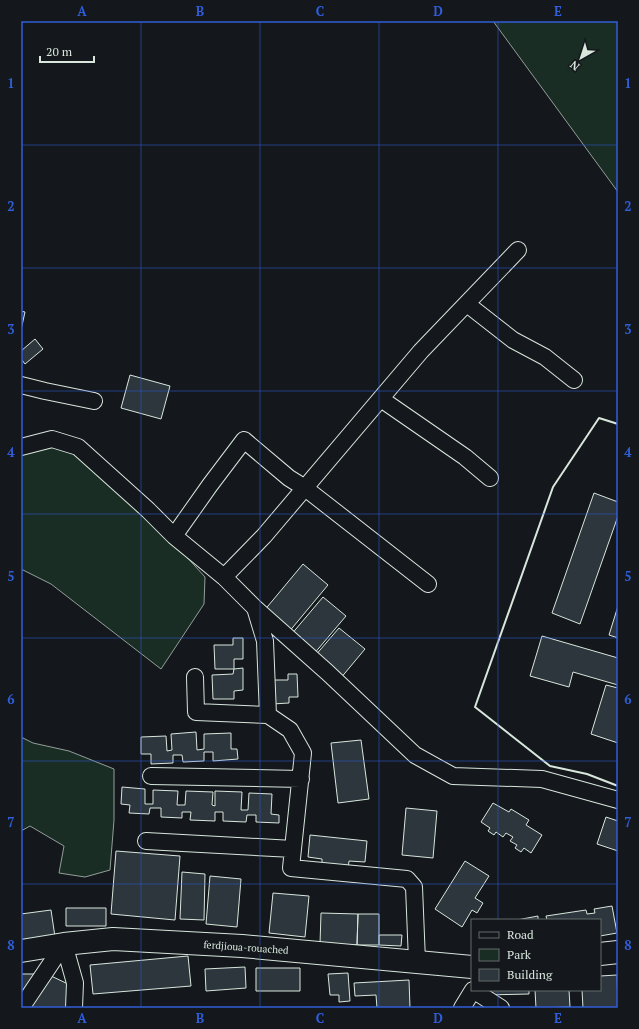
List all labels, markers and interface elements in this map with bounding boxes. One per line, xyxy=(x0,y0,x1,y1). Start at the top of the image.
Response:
text: A xyxy=(77,2,87,20)
text: B xyxy=(196,2,204,20)
text: C xyxy=(316,2,324,20)
text: D xyxy=(433,2,443,20)
text: E xyxy=(554,2,562,20)
scale bar xyxy=(40,38,94,64)
north arrow xyxy=(561,38,601,78)
text: 20 m xyxy=(46,44,73,59)
text: N xyxy=(567,57,582,74)
text: 1 xyxy=(7,74,15,92)
text: 1 xyxy=(624,74,632,92)
text: 2 xyxy=(7,197,15,215)
text: 2 xyxy=(624,197,632,215)
text: 3 xyxy=(7,320,15,338)
text: 3 xyxy=(624,320,632,338)
text: 4 xyxy=(7,443,15,461)
text: 4 xyxy=(624,443,632,461)
text: 5 xyxy=(7,567,15,585)
text: 5 xyxy=(624,567,632,585)
text: 6 xyxy=(7,690,15,708)
text: 6 xyxy=(624,690,632,708)
text: 7 xyxy=(7,813,15,831)
text: 7 xyxy=(624,813,632,831)
legend xyxy=(471,919,601,991)
text: Road xyxy=(507,927,534,942)
text: 8 xyxy=(7,936,15,954)
text: 8 xyxy=(624,936,632,954)
street label: ferdjioua-rouached xyxy=(203,938,289,957)
text: Park xyxy=(507,947,532,962)
text: Building xyxy=(507,967,553,982)
text: A xyxy=(77,1009,87,1027)
text: B xyxy=(196,1009,204,1027)
text: C xyxy=(316,1009,324,1027)
text: D xyxy=(433,1009,443,1027)
text: E xyxy=(554,1009,562,1027)

